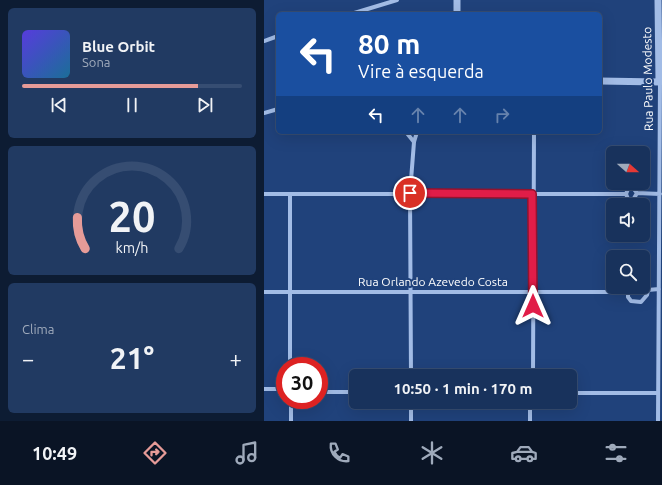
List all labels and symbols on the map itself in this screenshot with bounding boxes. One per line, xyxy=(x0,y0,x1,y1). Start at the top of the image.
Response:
street label: Rua Paulo Modesto xyxy=(640,27,655,131)
north arrow xyxy=(606,146,650,190)
pin xyxy=(393,176,427,210)
street label: Rua Orlando Azevedo Costa xyxy=(358,275,508,288)
position arrow xyxy=(512,285,554,327)
speed limit sign: 30 xyxy=(276,357,328,409)

